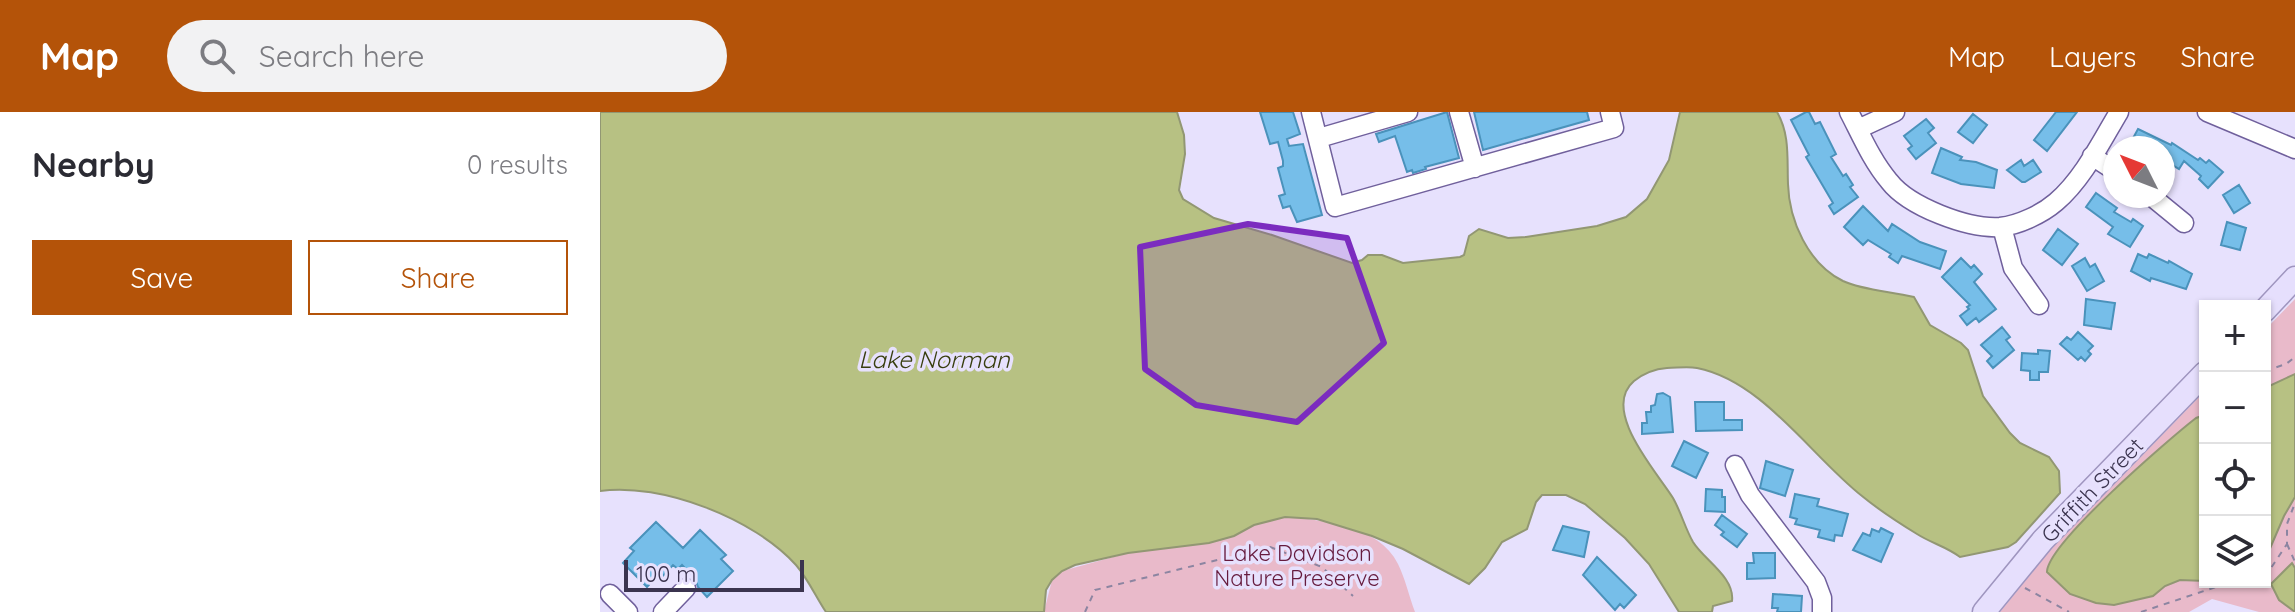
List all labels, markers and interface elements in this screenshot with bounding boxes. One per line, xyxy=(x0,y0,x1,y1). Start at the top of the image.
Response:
search box xyxy=(167,20,727,92)
text: Map xyxy=(40,32,119,80)
icon: search xyxy=(195,34,239,78)
text: Search here xyxy=(259,37,424,75)
text: Map xyxy=(1948,39,2005,74)
text: Layers xyxy=(2049,39,2136,74)
text: Share xyxy=(2180,39,2255,74)
north arrow xyxy=(2103,136,2175,208)
text: Nearby xyxy=(32,143,155,186)
text: 0 results xyxy=(467,148,568,181)
button: Save xyxy=(32,240,292,315)
button: Share xyxy=(308,240,568,315)
map controls xyxy=(2199,300,2271,588)
button: + xyxy=(2199,300,2271,372)
water label: Lake Norman xyxy=(858,344,1011,374)
button: − xyxy=(2199,372,2271,444)
street label: Griffith Street xyxy=(2035,432,2149,548)
button: locate xyxy=(2199,444,2271,516)
button: layers xyxy=(2199,516,2271,588)
park label: Lake Davidson Nature Preserve xyxy=(1214,539,1380,592)
scale bar xyxy=(624,556,804,592)
text: 100 m xyxy=(636,560,696,588)

